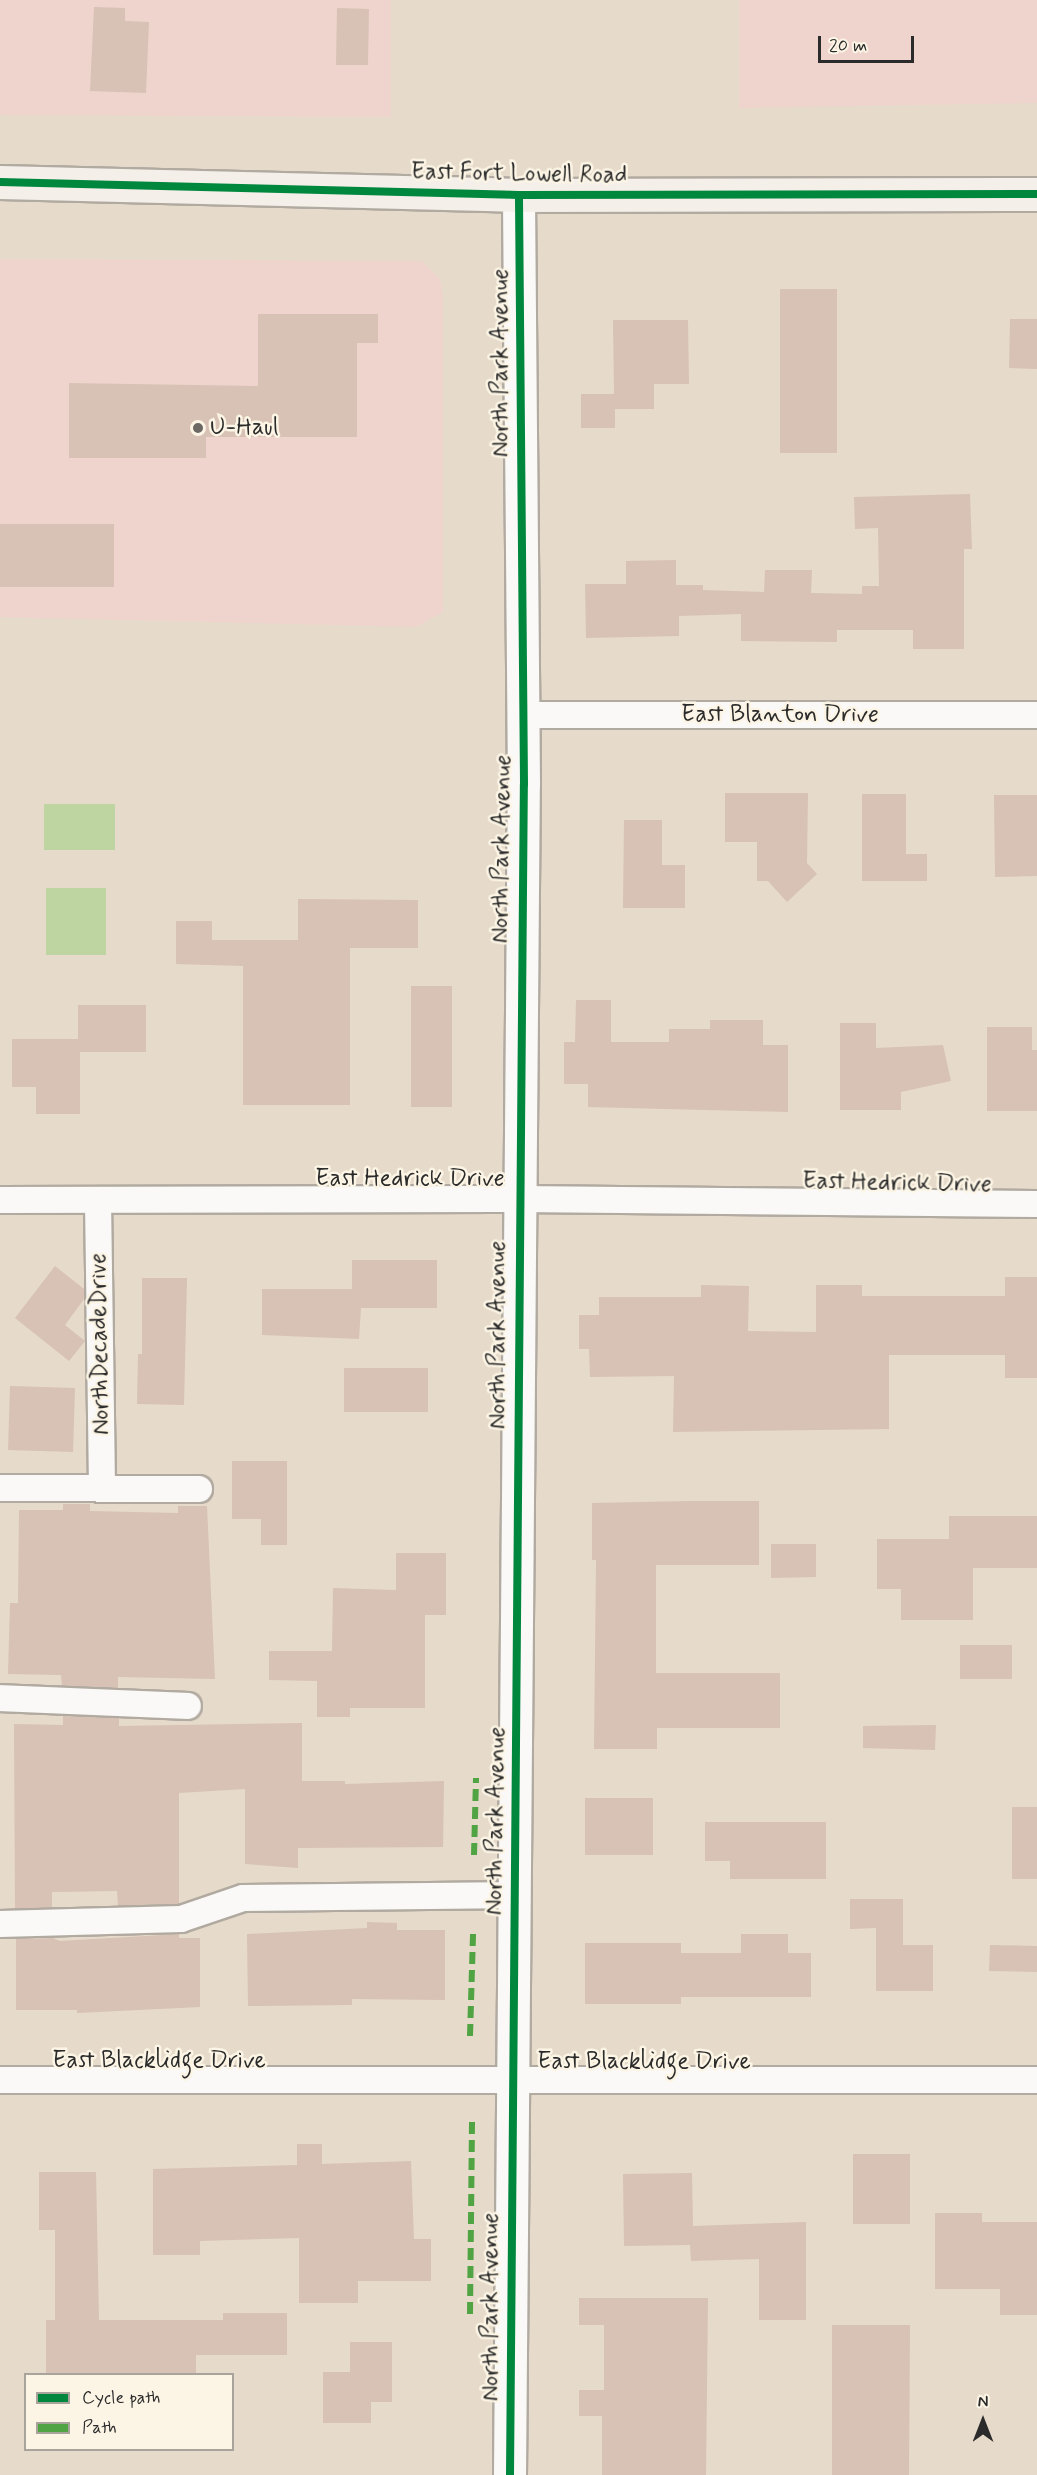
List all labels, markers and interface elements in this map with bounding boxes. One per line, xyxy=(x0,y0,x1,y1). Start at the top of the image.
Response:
scale bar xyxy=(821,24,917,62)
text: 20 m xyxy=(829,34,867,58)
street label: East Fort Lowell Road xyxy=(411,158,627,190)
street label: North Park Avenue xyxy=(487,267,515,459)
place label: U-Haul xyxy=(210,414,279,442)
marker: U-Haul xyxy=(191,421,205,435)
street label: East Blanton Drive xyxy=(682,701,878,729)
street label: North Park Avenue xyxy=(486,753,518,945)
street label: East Hedrick Drive xyxy=(316,1165,504,1193)
street label: East Hedrick Drive xyxy=(803,1167,991,1199)
street label: North Park Avenue xyxy=(484,1239,512,1431)
street label: NorthDecadeDrive xyxy=(84,1253,116,1435)
street label: North Park Avenue xyxy=(480,1725,512,1917)
street label: East Blacklidge Drive xyxy=(53,2047,265,2075)
street label: East Blacklidge Drive xyxy=(538,2048,750,2076)
street label: North Park Avenue xyxy=(477,2211,505,2403)
legend xyxy=(24,2373,234,2451)
text: Cycle path xyxy=(82,2386,160,2410)
north arrow xyxy=(953,2391,1013,2451)
text: N xyxy=(978,2392,988,2413)
text: Path xyxy=(82,2416,117,2440)

